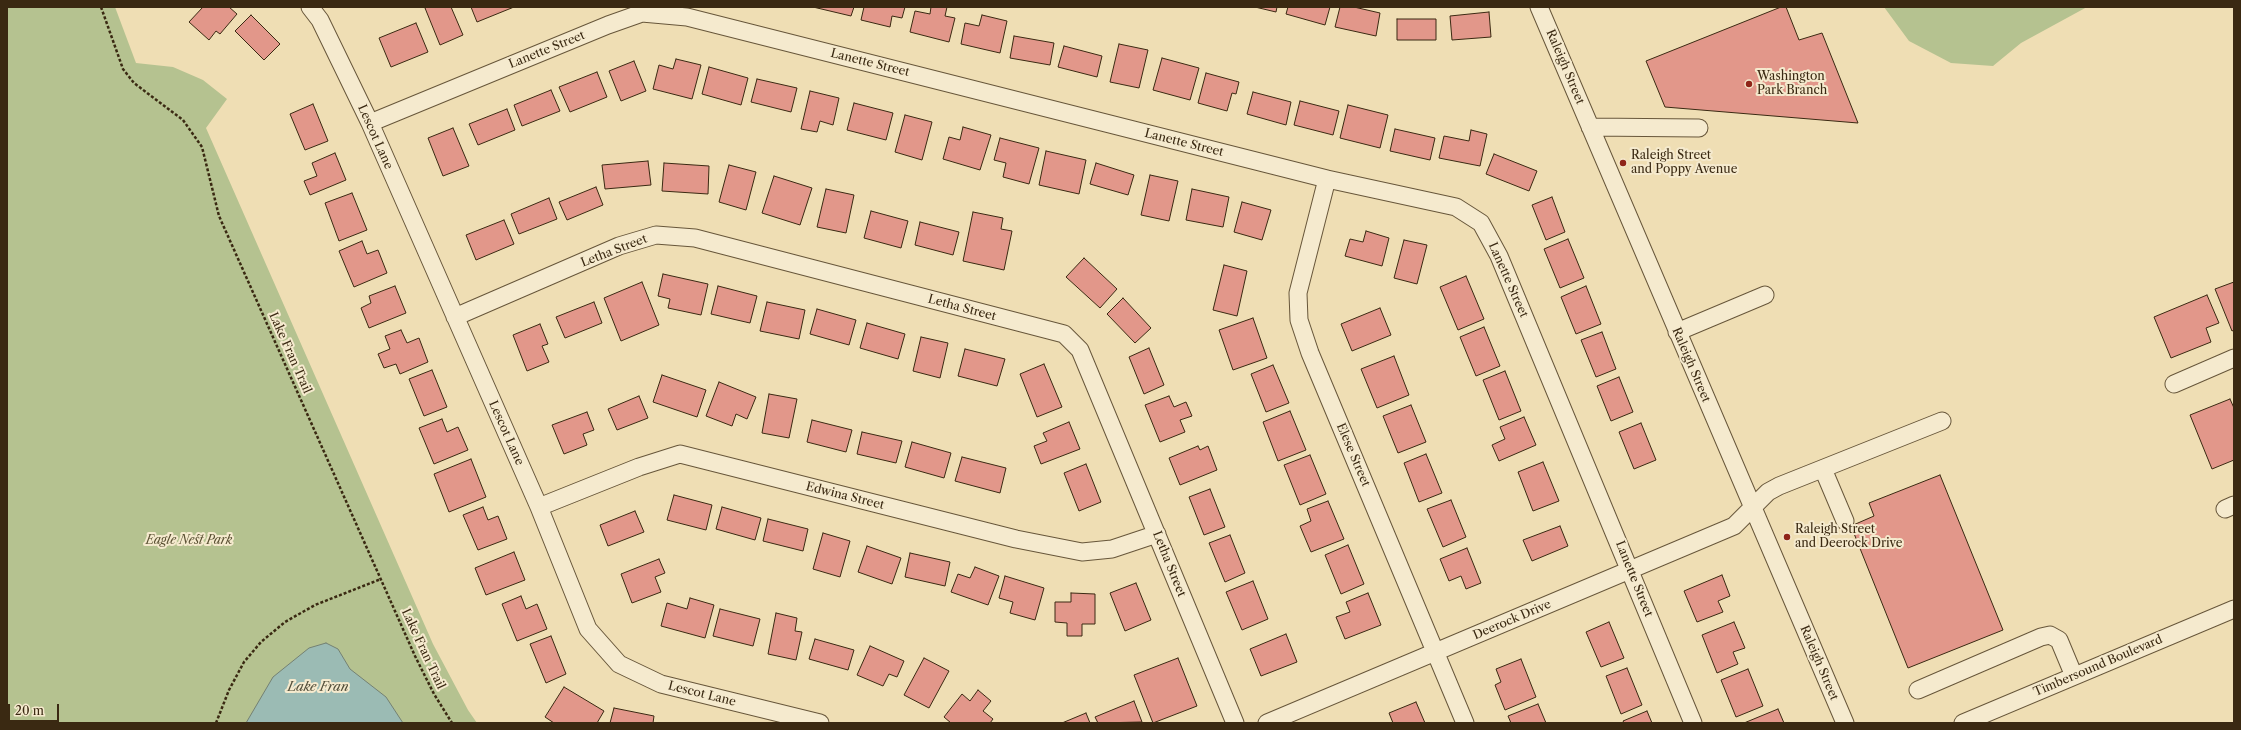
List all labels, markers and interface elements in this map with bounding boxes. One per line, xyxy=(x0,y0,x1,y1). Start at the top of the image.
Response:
street label: Raleigh Street xyxy=(1543,27,1587,107)
street label: Lanette Street xyxy=(507,28,587,72)
street label: Lanette Street xyxy=(829,46,911,80)
place label: Washington Park Branch xyxy=(1757,70,1827,98)
marker: Washington Park Branch xyxy=(1744,79,1754,89)
street label: Lescot Lane xyxy=(354,102,396,172)
street label: Lanette Street xyxy=(1143,126,1225,160)
place label: Raleigh Street and Poppy Avenue xyxy=(1631,149,1737,177)
marker: Raleigh Street and Poppy Avenue xyxy=(1618,158,1628,168)
street label: Letha Street xyxy=(579,232,649,270)
street label: Lanette Street xyxy=(1485,240,1531,320)
street label: Letha Street xyxy=(926,292,998,324)
street label: Lake Fran Trail xyxy=(266,310,314,396)
street label: Raleigh Street xyxy=(1669,325,1713,405)
street label: Lescot Lane xyxy=(485,398,527,468)
street label: Elese Street xyxy=(1333,421,1373,489)
street label: Edwina Street xyxy=(804,479,886,513)
place label: Raleigh Street and Deerock Drive xyxy=(1795,523,1902,551)
street label: Letha Street xyxy=(1149,529,1189,599)
marker: Raleigh Street and Deerock Drive xyxy=(1782,532,1792,542)
park label: Eagle Nest Park xyxy=(146,534,232,548)
street label: Lanette Street xyxy=(1612,539,1656,619)
street label: Deerock Drive xyxy=(1471,597,1553,643)
street label: Lake Fran Trail xyxy=(398,606,448,692)
street label: Raleigh Street xyxy=(1797,623,1841,703)
street label: Timbersound Boulevard xyxy=(2031,632,2165,700)
water label: Lake Fran xyxy=(287,679,349,695)
street label: Lescot Lane xyxy=(667,679,737,709)
scale bar xyxy=(10,696,61,722)
text: 20 m xyxy=(15,703,44,718)

